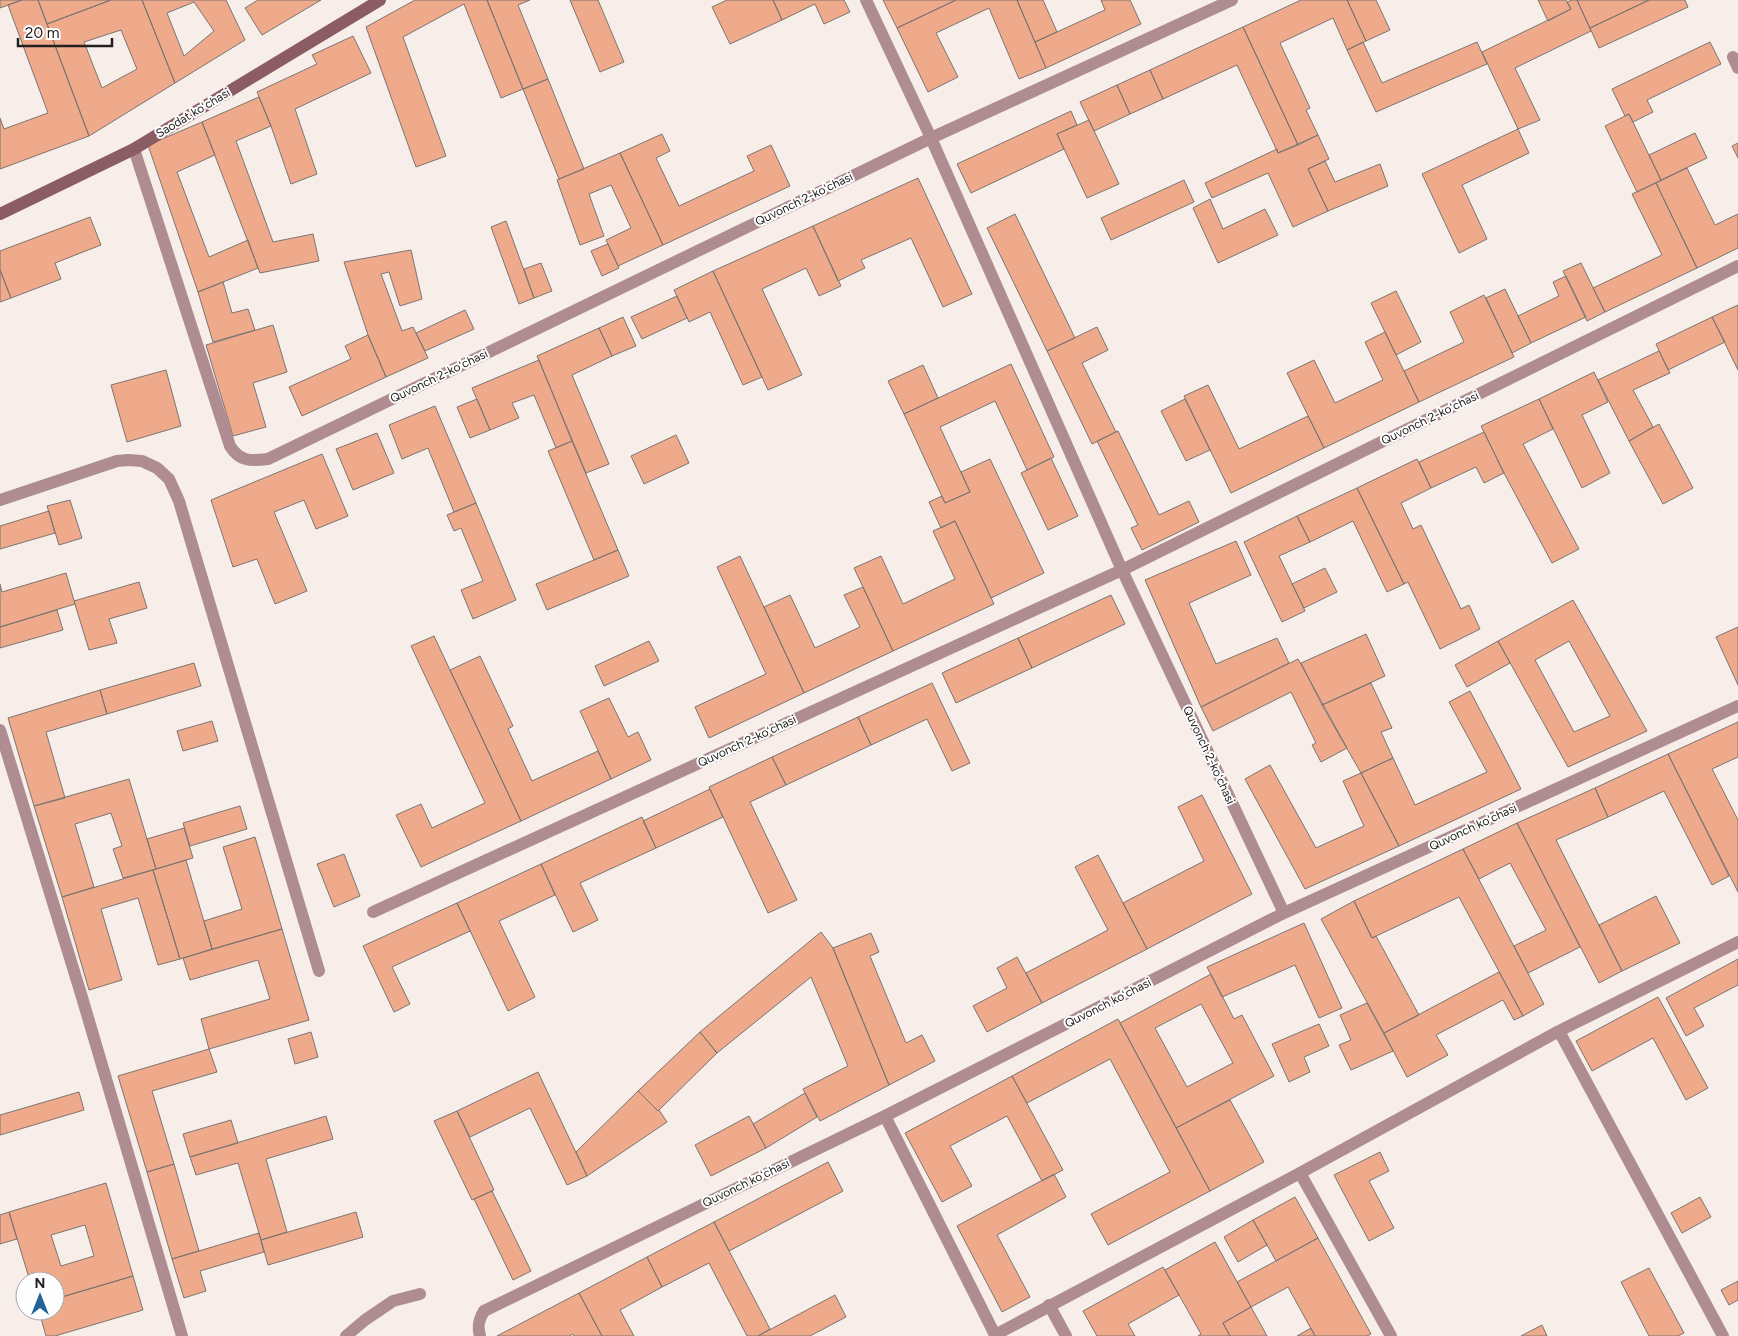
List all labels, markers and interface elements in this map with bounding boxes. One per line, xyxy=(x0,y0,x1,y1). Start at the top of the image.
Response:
scale bar xyxy=(18,15,111,47)
text: 20 m xyxy=(25,24,59,42)
street label: Saodat koʻchasi xyxy=(153,85,233,141)
street label: Quvonch 2-koʻchasi xyxy=(753,169,855,229)
street label: Quvonch 2-koʻchasi xyxy=(388,346,490,406)
street label: Quvonch 2-koʻchasi xyxy=(1379,388,1481,448)
street label: Quvonch 2-koʻchasi xyxy=(1180,704,1238,806)
street label: Quvonch 2-koʻchasi xyxy=(696,712,798,770)
street label: Quvonch koʻchasi xyxy=(1427,801,1519,853)
street label: Quvonch koʻchasi xyxy=(1063,975,1153,1031)
street label: Quvonch koʻchasi xyxy=(700,1156,792,1210)
north arrow xyxy=(15,1271,65,1321)
text: N xyxy=(35,1275,45,1292)

